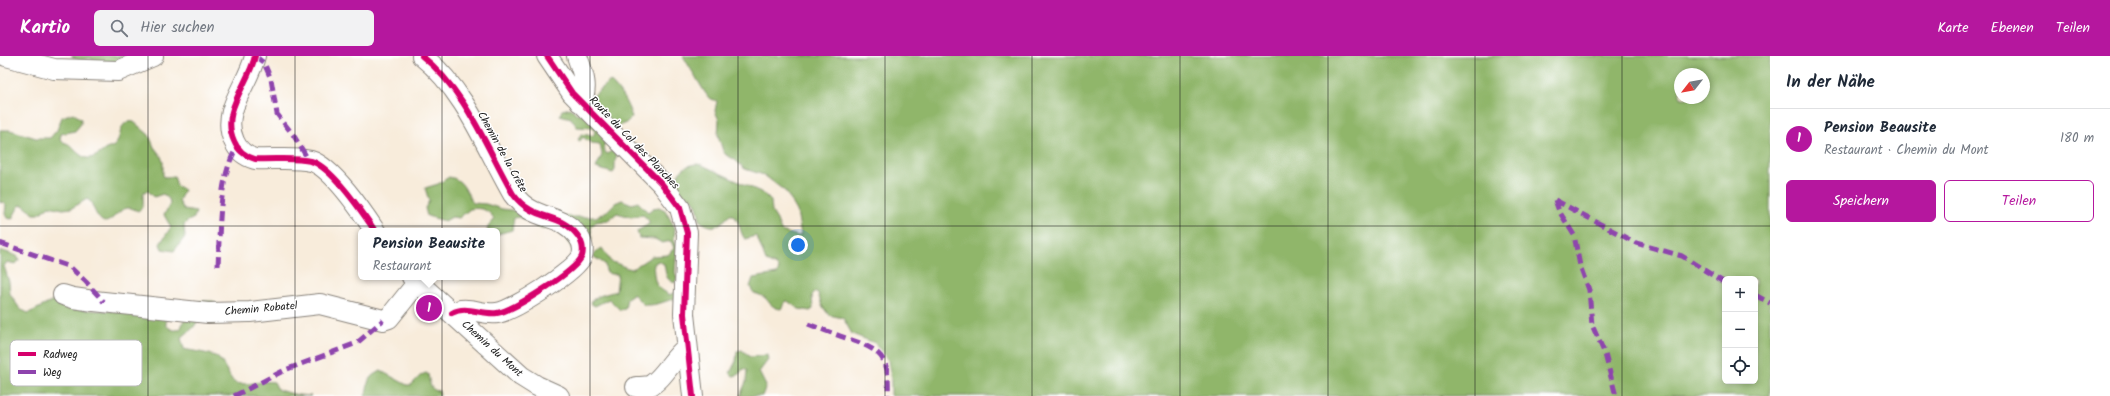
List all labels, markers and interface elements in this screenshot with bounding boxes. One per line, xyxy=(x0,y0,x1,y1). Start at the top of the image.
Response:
search box xyxy=(94,10,374,46)
text: Kartio xyxy=(20,13,70,43)
text: Hier suchen xyxy=(140,16,215,40)
icon: search xyxy=(108,17,130,39)
text: Karte xyxy=(1937,17,1969,39)
text: Ebenen xyxy=(1991,17,2034,39)
text: Teilen xyxy=(2056,17,2090,39)
north arrow xyxy=(1674,68,1710,104)
text: In der Nähe xyxy=(1786,69,1875,96)
street label: Route du Col des Planches xyxy=(585,92,684,194)
street label: Chemin de la Crête xyxy=(472,108,532,196)
text: Pension Beausite xyxy=(1824,116,1936,140)
text: 1 xyxy=(1797,128,1801,149)
text: 180 m xyxy=(2060,128,2094,149)
text: Restaurant · Chemin du Mont xyxy=(1824,140,1988,161)
button: Speichern xyxy=(1786,180,1936,222)
button: Teilen xyxy=(1944,180,2094,222)
popup xyxy=(358,228,500,280)
text: Pension Beausite xyxy=(373,232,485,256)
your location xyxy=(788,235,808,255)
text: Restaurant xyxy=(373,256,432,277)
map controls xyxy=(1722,276,1758,384)
button: + xyxy=(1722,276,1758,312)
pin: 1 xyxy=(416,293,442,323)
street label: Chemin Robatel xyxy=(224,297,299,321)
button: − xyxy=(1722,312,1758,348)
street label: Chemin du Mont xyxy=(457,316,528,382)
legend xyxy=(10,340,142,386)
text: Radweg xyxy=(43,346,78,364)
button: locate xyxy=(1722,348,1758,384)
text: Weg xyxy=(43,364,62,382)

